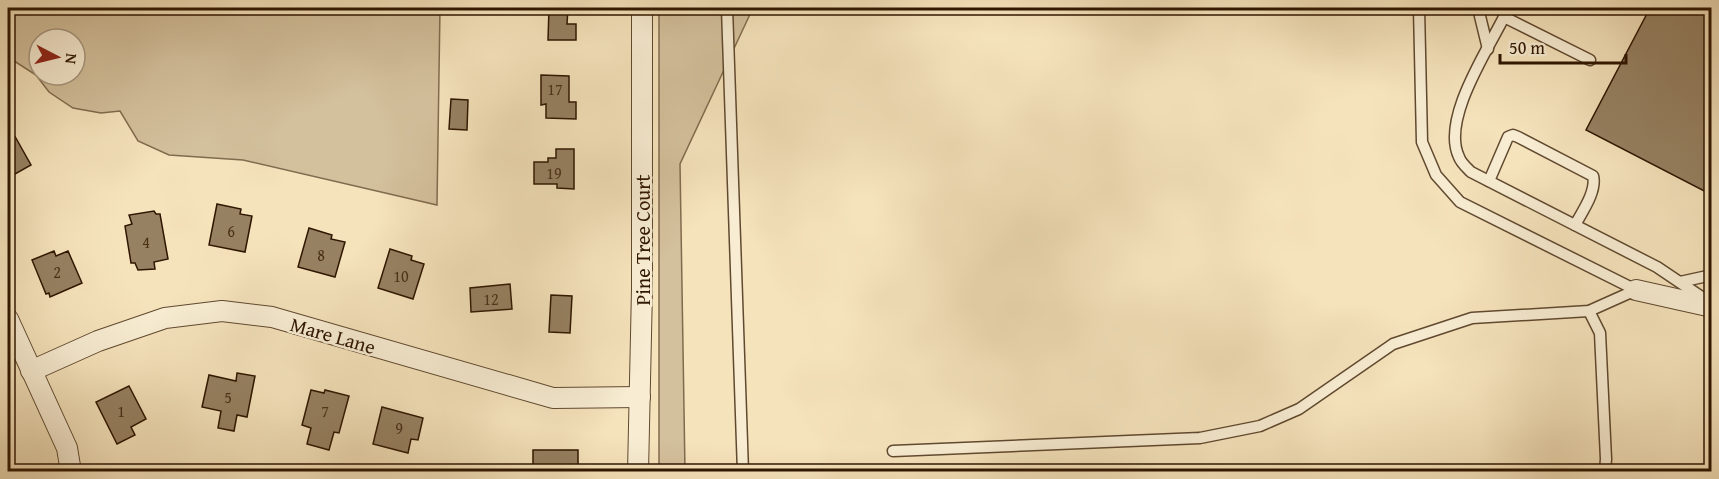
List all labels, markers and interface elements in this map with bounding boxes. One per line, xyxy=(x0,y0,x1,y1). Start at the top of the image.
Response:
north arrow xyxy=(27,27,87,87)
scale bar xyxy=(1500,27,1626,65)
text: 50 m xyxy=(1509,34,1545,61)
text: N xyxy=(59,52,84,66)
house number: 17 xyxy=(547,77,563,101)
house number: 19 xyxy=(546,161,562,185)
street label: Pine Tree Court xyxy=(628,175,657,305)
house number: 6 xyxy=(227,219,235,243)
house number: 4 xyxy=(142,230,150,254)
house number: 8 xyxy=(317,243,325,267)
house number: 2 xyxy=(53,260,61,284)
house number: 10 xyxy=(393,264,409,288)
house number: 12 xyxy=(483,287,499,311)
street label: Mare Lane xyxy=(287,309,379,361)
house number: 5 xyxy=(224,385,232,409)
house number: 1 xyxy=(117,399,125,423)
house number: 7 xyxy=(321,399,329,423)
house number: 9 xyxy=(395,416,403,440)

